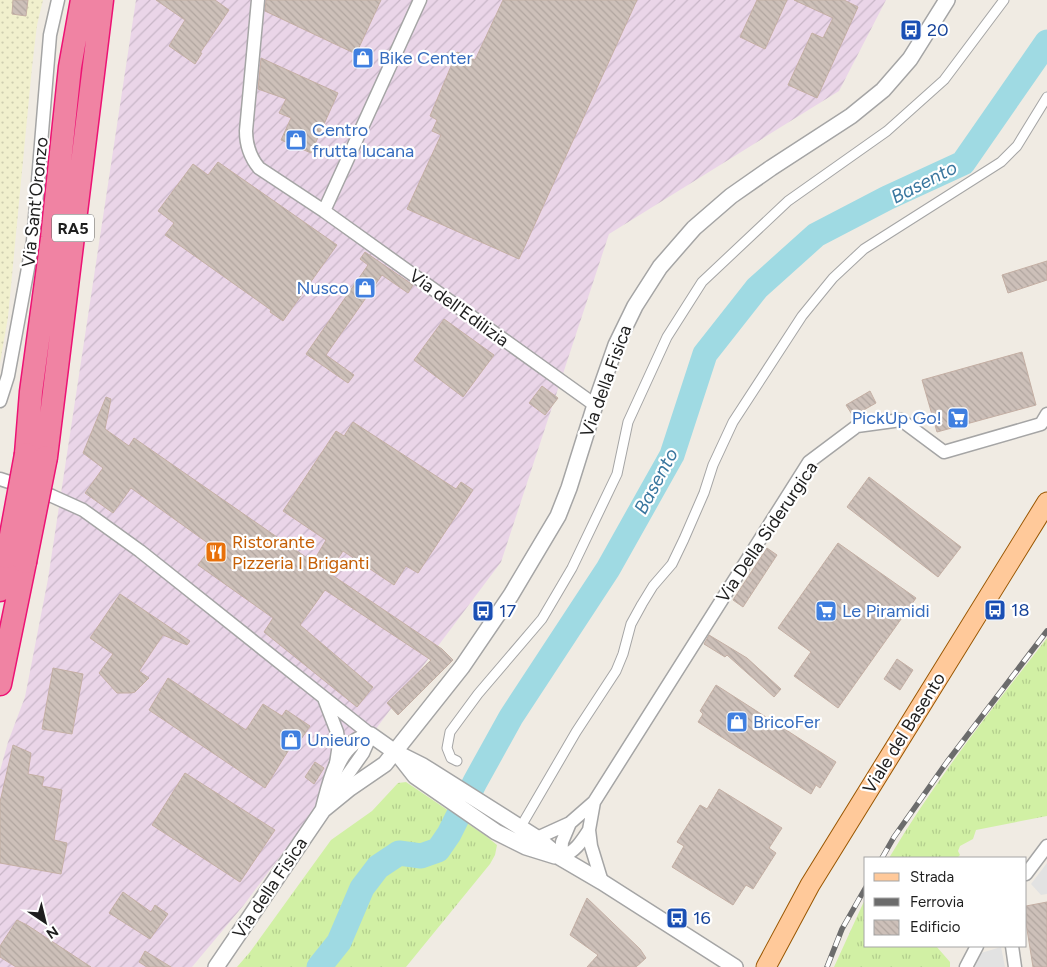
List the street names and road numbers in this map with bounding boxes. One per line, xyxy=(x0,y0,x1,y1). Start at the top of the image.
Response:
street label: Via Sant'Oronzo xyxy=(17,136,53,268)
road number: RA5 xyxy=(52,214,94,242)
street label: Via dell'Edilizia xyxy=(405,264,513,352)
street label: Via della Fisica xyxy=(576,322,636,440)
street label: Via Della Siderurgica xyxy=(712,457,822,607)
street label: Viale del Basento xyxy=(858,668,950,798)
street label: Via della Fisica xyxy=(228,833,312,943)

